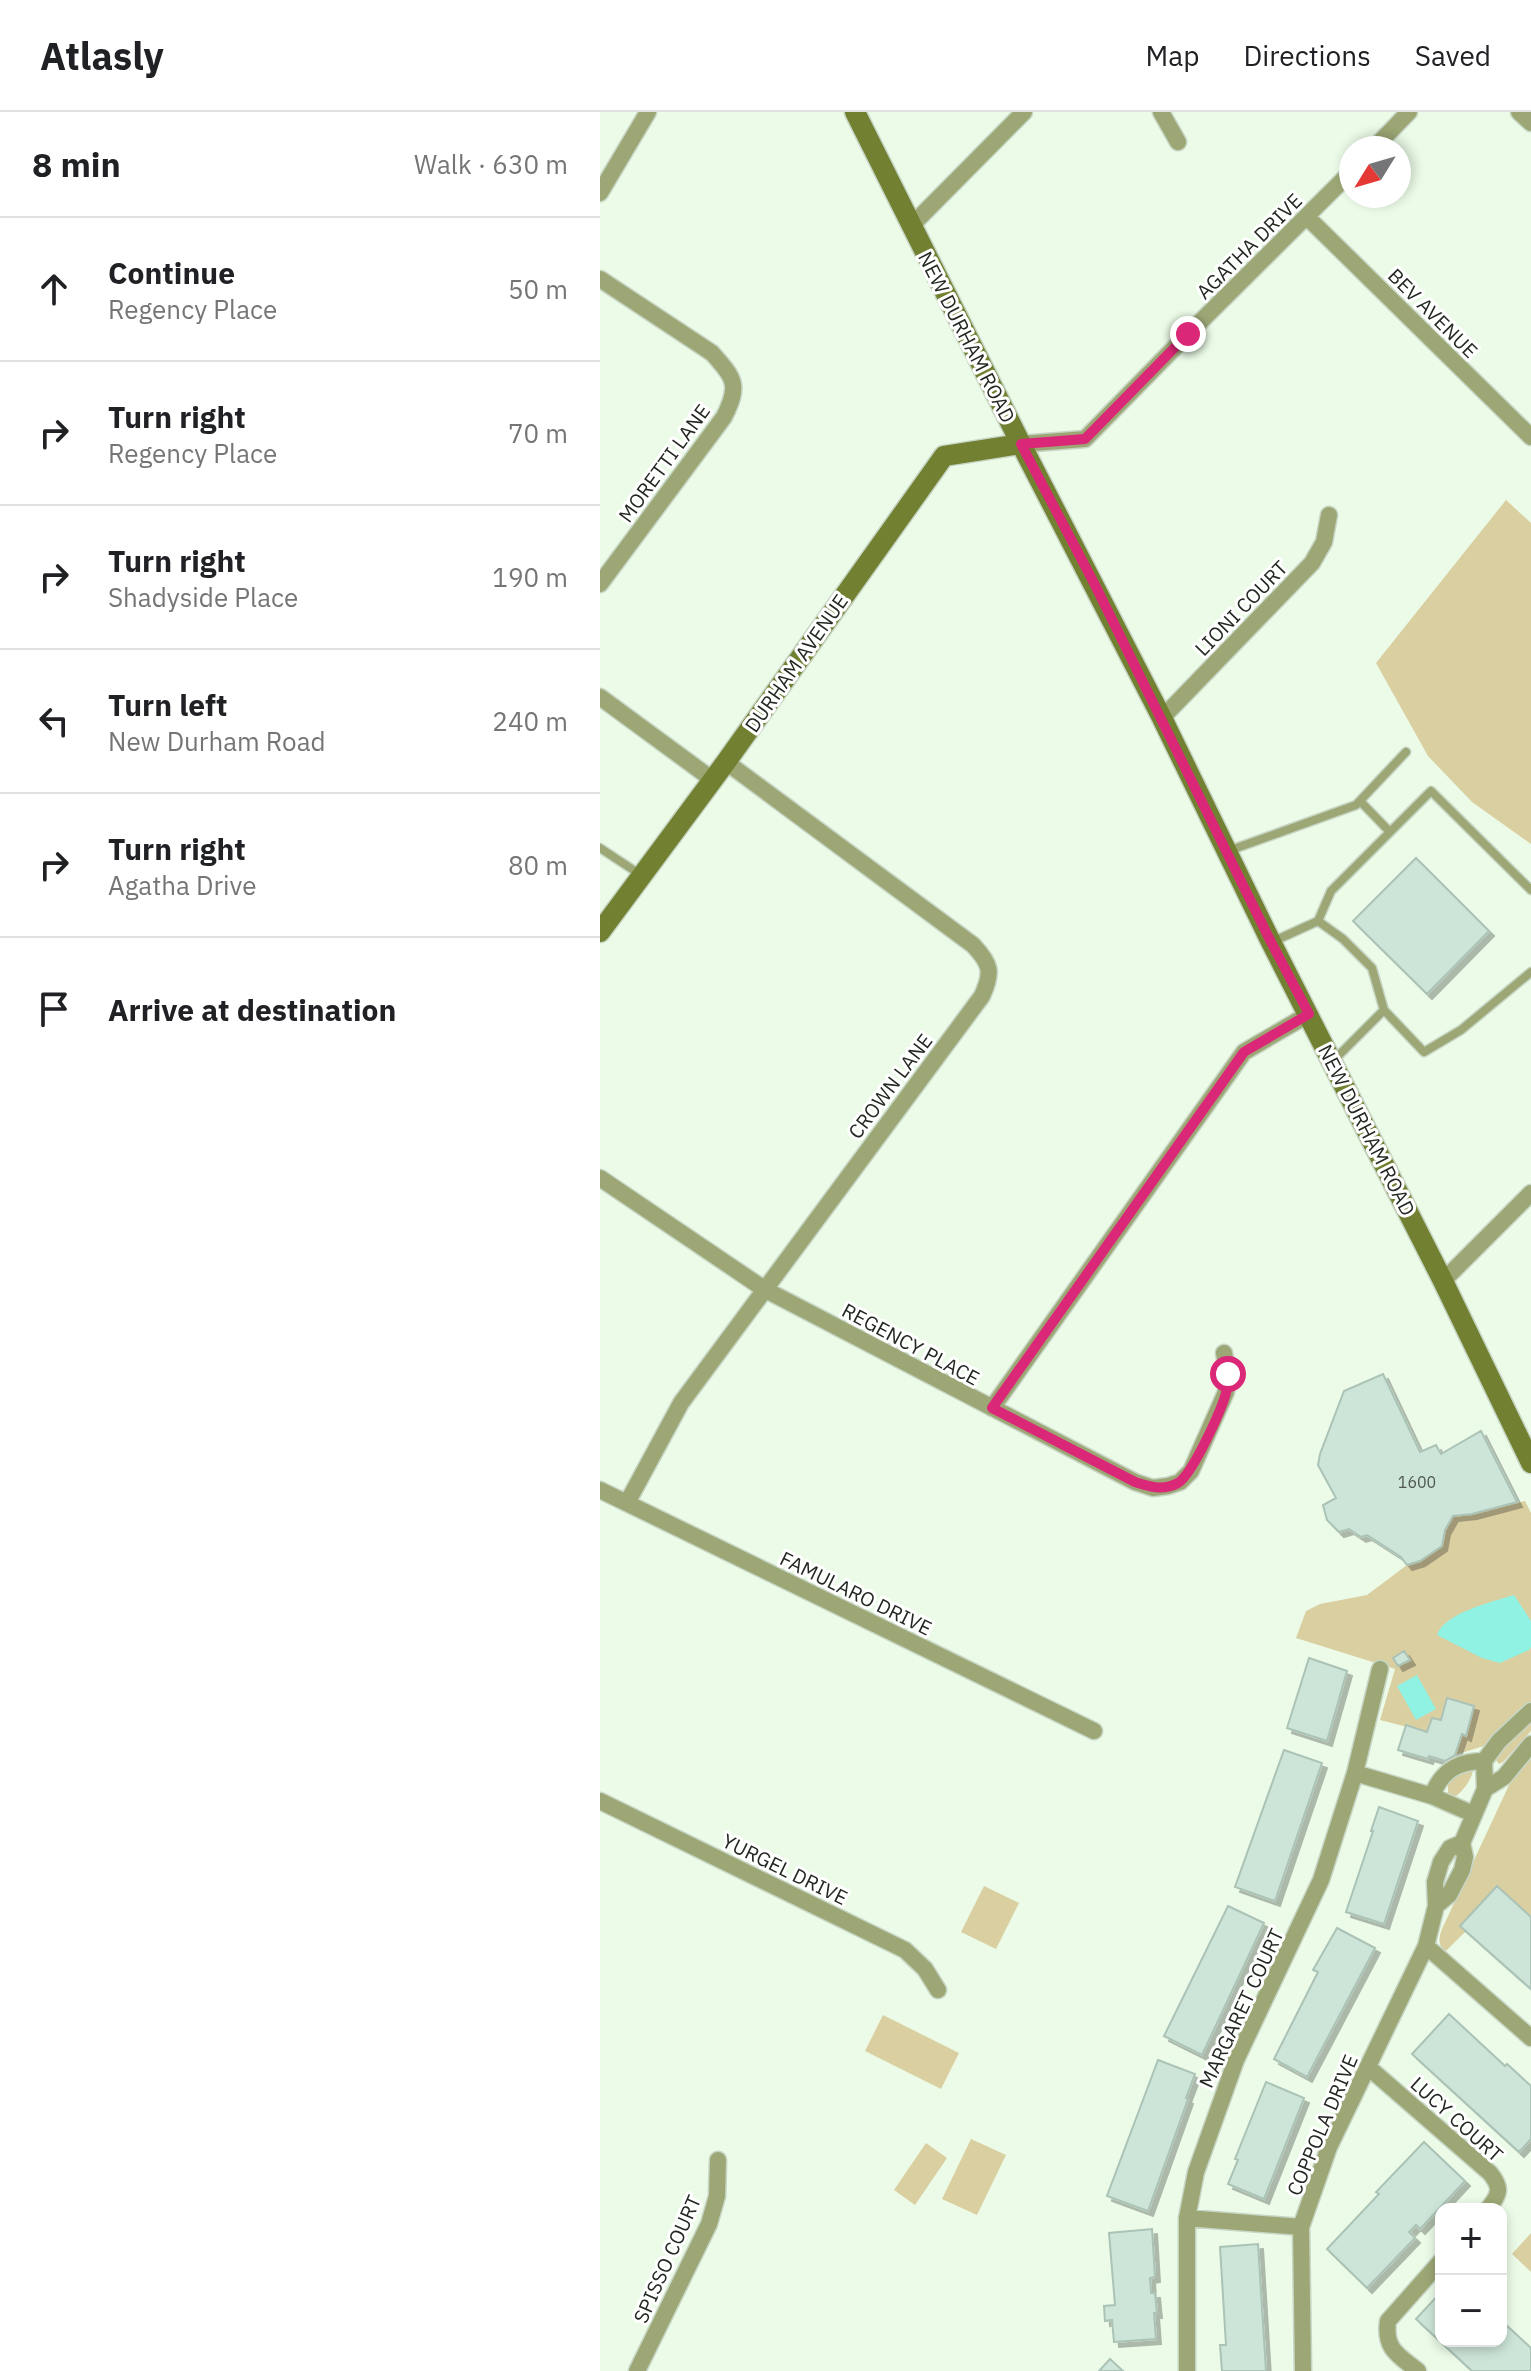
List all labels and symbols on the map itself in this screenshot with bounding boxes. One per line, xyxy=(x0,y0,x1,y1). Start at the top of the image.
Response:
north arrow xyxy=(1339,136,1411,208)
street label: AGATHA DRIVE xyxy=(1190,187,1308,305)
street label: NEW DURHAM ROAD xyxy=(912,247,1022,427)
street label: BEV AVENUE xyxy=(1382,262,1484,364)
route end xyxy=(1170,316,1206,352)
street label: MORETTI LANE xyxy=(612,399,716,527)
street label: LIONI COURT xyxy=(1189,554,1293,662)
street label: DURHAM AVENUE xyxy=(738,589,854,737)
street label: CROWN LANE xyxy=(842,1028,938,1144)
street label: NEW DURHAM ROAD xyxy=(1312,1040,1422,1220)
street label: REGENCY PLACE xyxy=(837,1296,985,1392)
route start xyxy=(1210,1356,1246,1392)
house number: 1600 xyxy=(1398,1472,1436,1492)
street label: FAMULARO DRIVE xyxy=(776,1545,936,1641)
street label: YURGEL DRIVE xyxy=(718,1827,852,1911)
street label: MARGARET COURT xyxy=(1192,1924,1290,2092)
street label: COPPOLA DRIVE xyxy=(1280,2050,1364,2200)
street label: LUCY COURT xyxy=(1405,2070,1509,2168)
street label: SPISSO COURT xyxy=(627,2191,707,2327)

